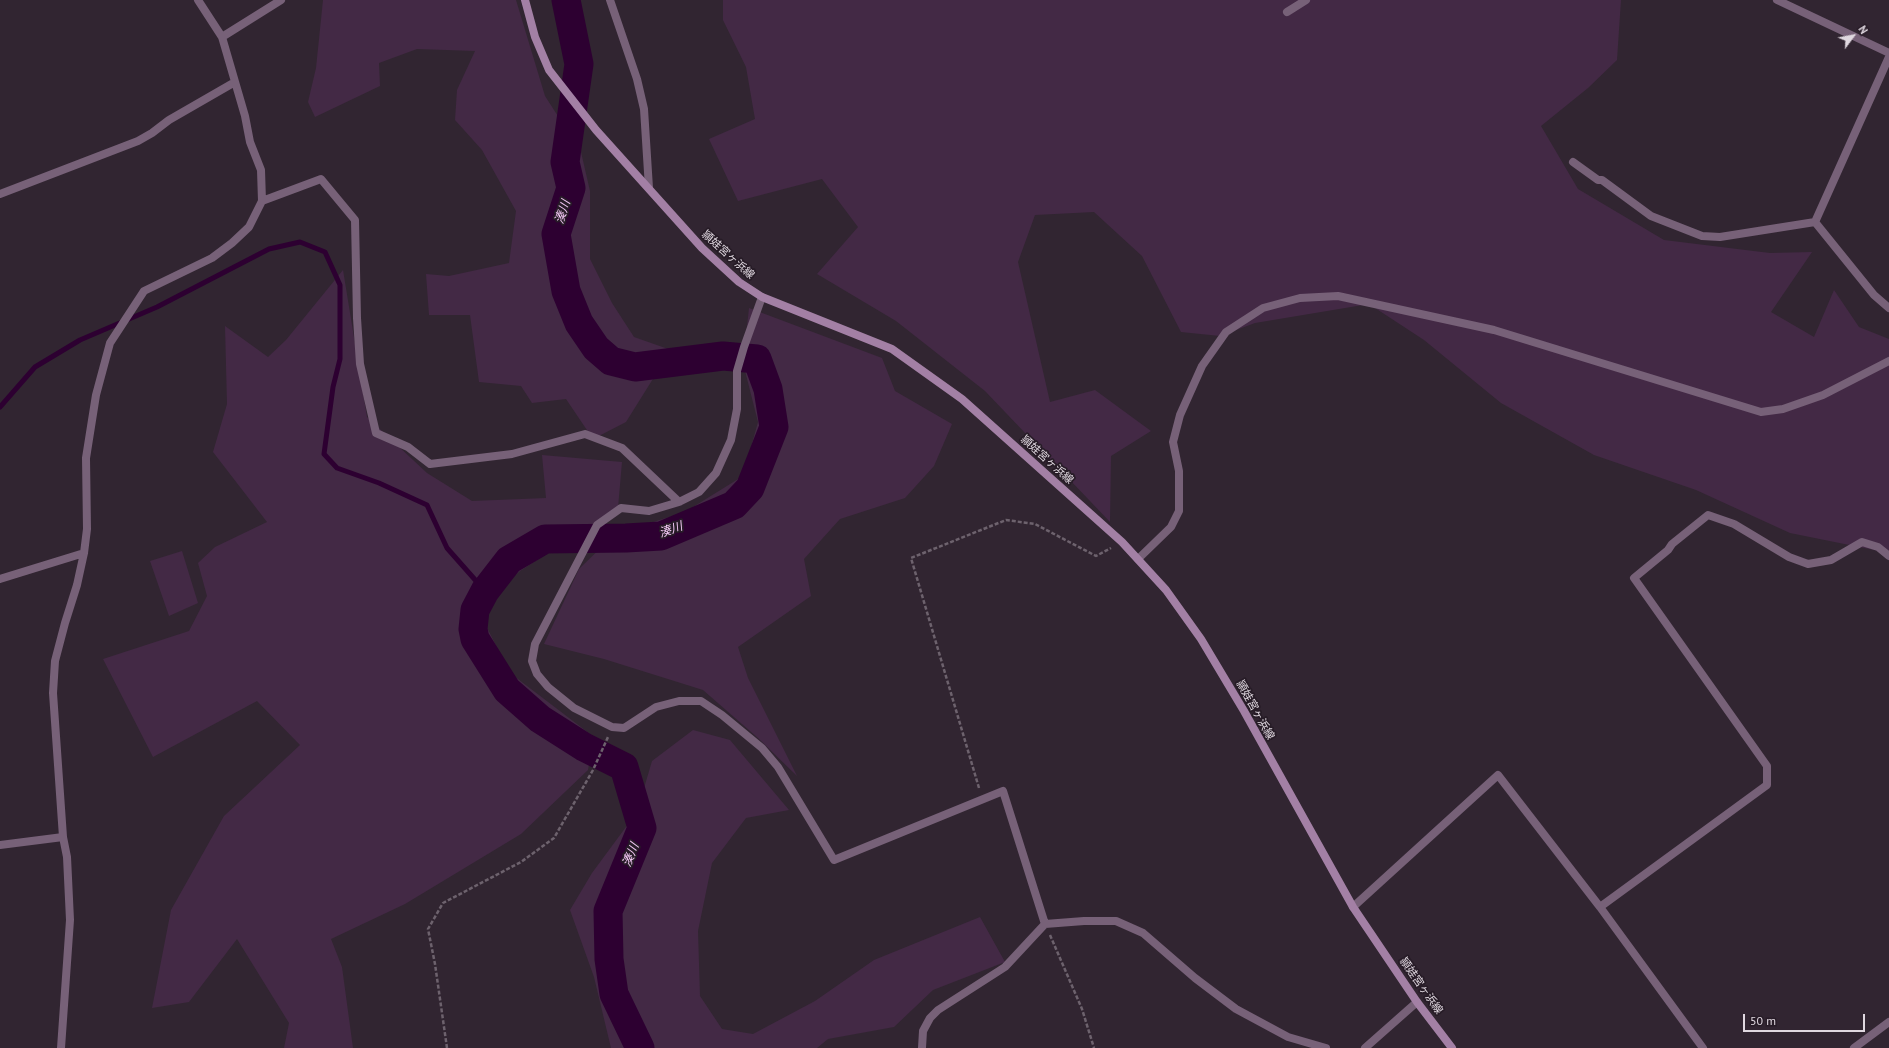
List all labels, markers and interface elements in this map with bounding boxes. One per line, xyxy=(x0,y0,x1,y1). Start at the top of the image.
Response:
north arrow xyxy=(1833,16,1873,56)
text: N xyxy=(1855,23,1871,36)
water label: 湊川 xyxy=(552,198,574,226)
street label: 頴娃宮ヶ浜線 xyxy=(699,228,757,282)
street label: 頴娃宮ヶ浜線 xyxy=(1018,433,1076,487)
water label: 湊川 xyxy=(657,519,685,541)
street label: 頴娃宮ヶ浜線 xyxy=(1233,678,1277,742)
water label: 湊川 xyxy=(620,841,642,869)
street label: 頴娃宮ヶ浜線 xyxy=(1397,955,1445,1017)
scale bar xyxy=(1745,1006,1867,1032)
text: 50 m xyxy=(1750,1013,1776,1028)

